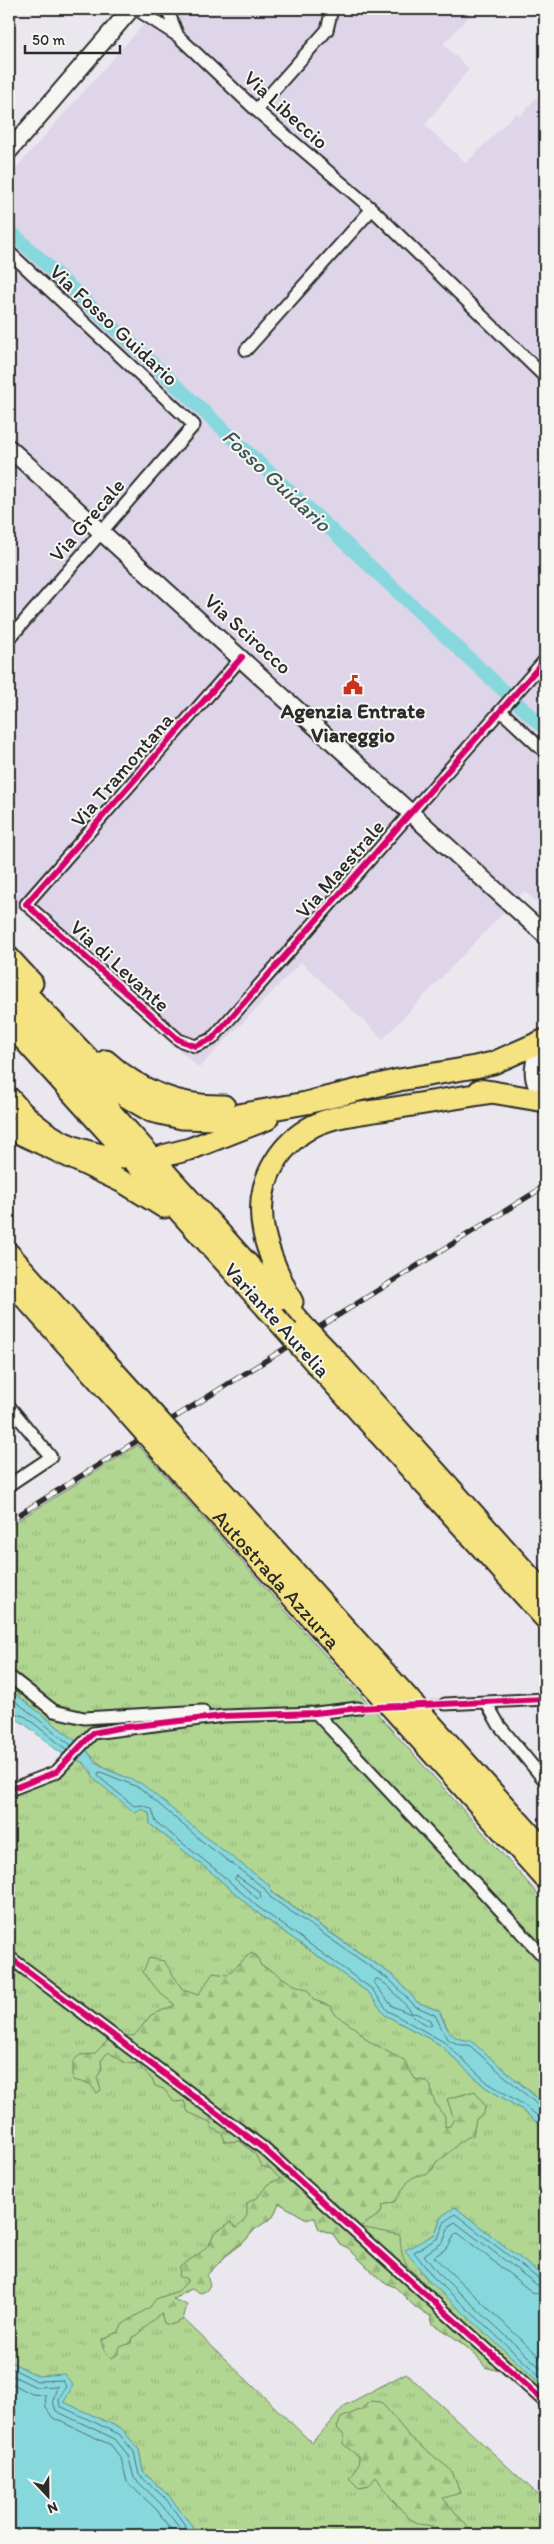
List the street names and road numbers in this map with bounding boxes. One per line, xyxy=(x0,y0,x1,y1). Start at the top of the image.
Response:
street label: Via Libeccio xyxy=(239,65,334,154)
street label: Via Fosso Guidario xyxy=(45,259,184,391)
street label: Via Grecale xyxy=(44,473,130,566)
street label: Via Scirocco xyxy=(200,588,297,679)
street label: Via Tramontana xyxy=(65,707,178,832)
street label: Via Maestrale xyxy=(290,814,389,923)
street label: Via di Levante xyxy=(66,914,175,1017)
street label: Variante Aurelia xyxy=(219,1257,335,1382)
street label: Autostrada Azzurra xyxy=(208,1504,346,1654)

